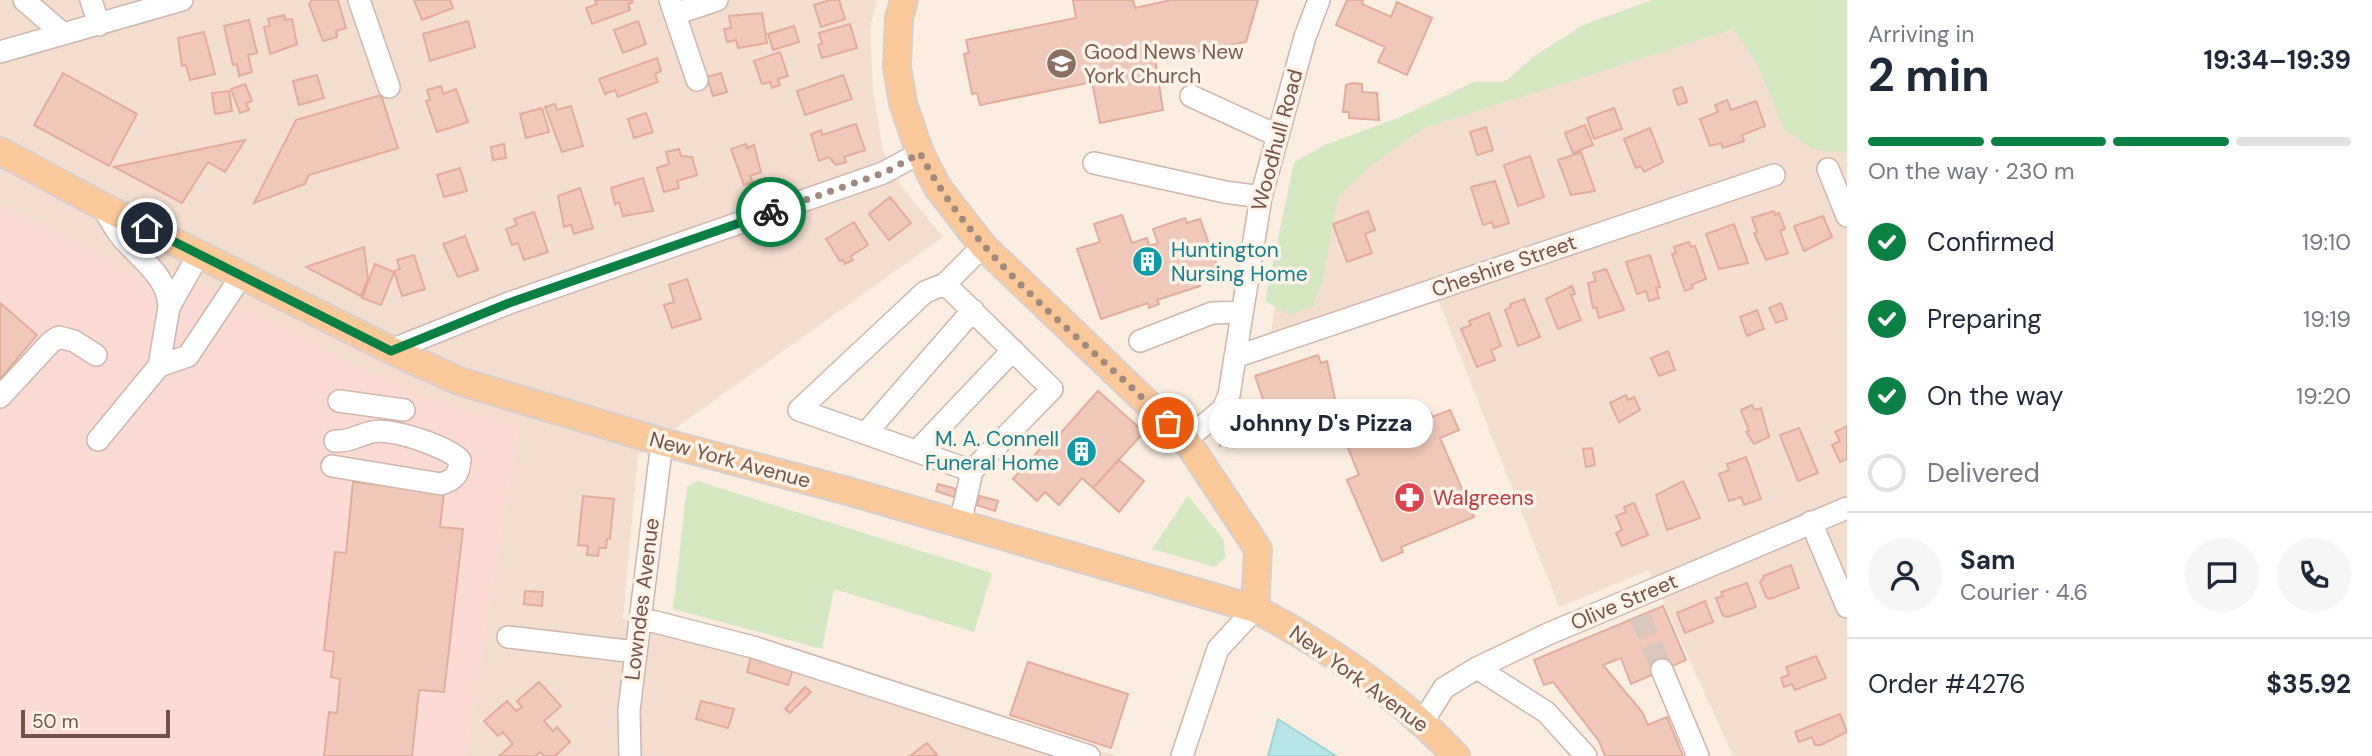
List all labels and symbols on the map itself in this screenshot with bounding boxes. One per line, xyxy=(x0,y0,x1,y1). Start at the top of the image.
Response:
place label: Good News New York Church xyxy=(1084,38,1244,90)
school or university icon: Good News New York Church xyxy=(1044,47,1078,81)
street label: Woodhull Road xyxy=(1245,66,1309,214)
courier xyxy=(736,177,806,247)
pin xyxy=(117,198,177,258)
street label: Cheshire Street xyxy=(1428,228,1580,304)
place label: Huntington Nursing Home xyxy=(1171,236,1308,288)
building icon: Huntington Nursing Home xyxy=(1131,245,1165,279)
pin xyxy=(1138,393,1198,453)
callout: Johnny D's Pizza xyxy=(1210,398,1434,448)
street label: New York Avenue xyxy=(646,425,814,495)
place label: M. A. Connell Funeral Home xyxy=(925,425,1059,477)
building icon: M. A. Connell Funeral Home xyxy=(1065,434,1099,468)
pharmacy icon: Walgreens xyxy=(1393,481,1427,515)
place label: Walgreens xyxy=(1433,484,1534,512)
street label: Lowndes Avenue xyxy=(618,516,666,682)
street label: Olive Street xyxy=(1566,567,1682,637)
street label: New York Avenue xyxy=(1284,619,1434,739)
scale bar xyxy=(21,707,170,739)

